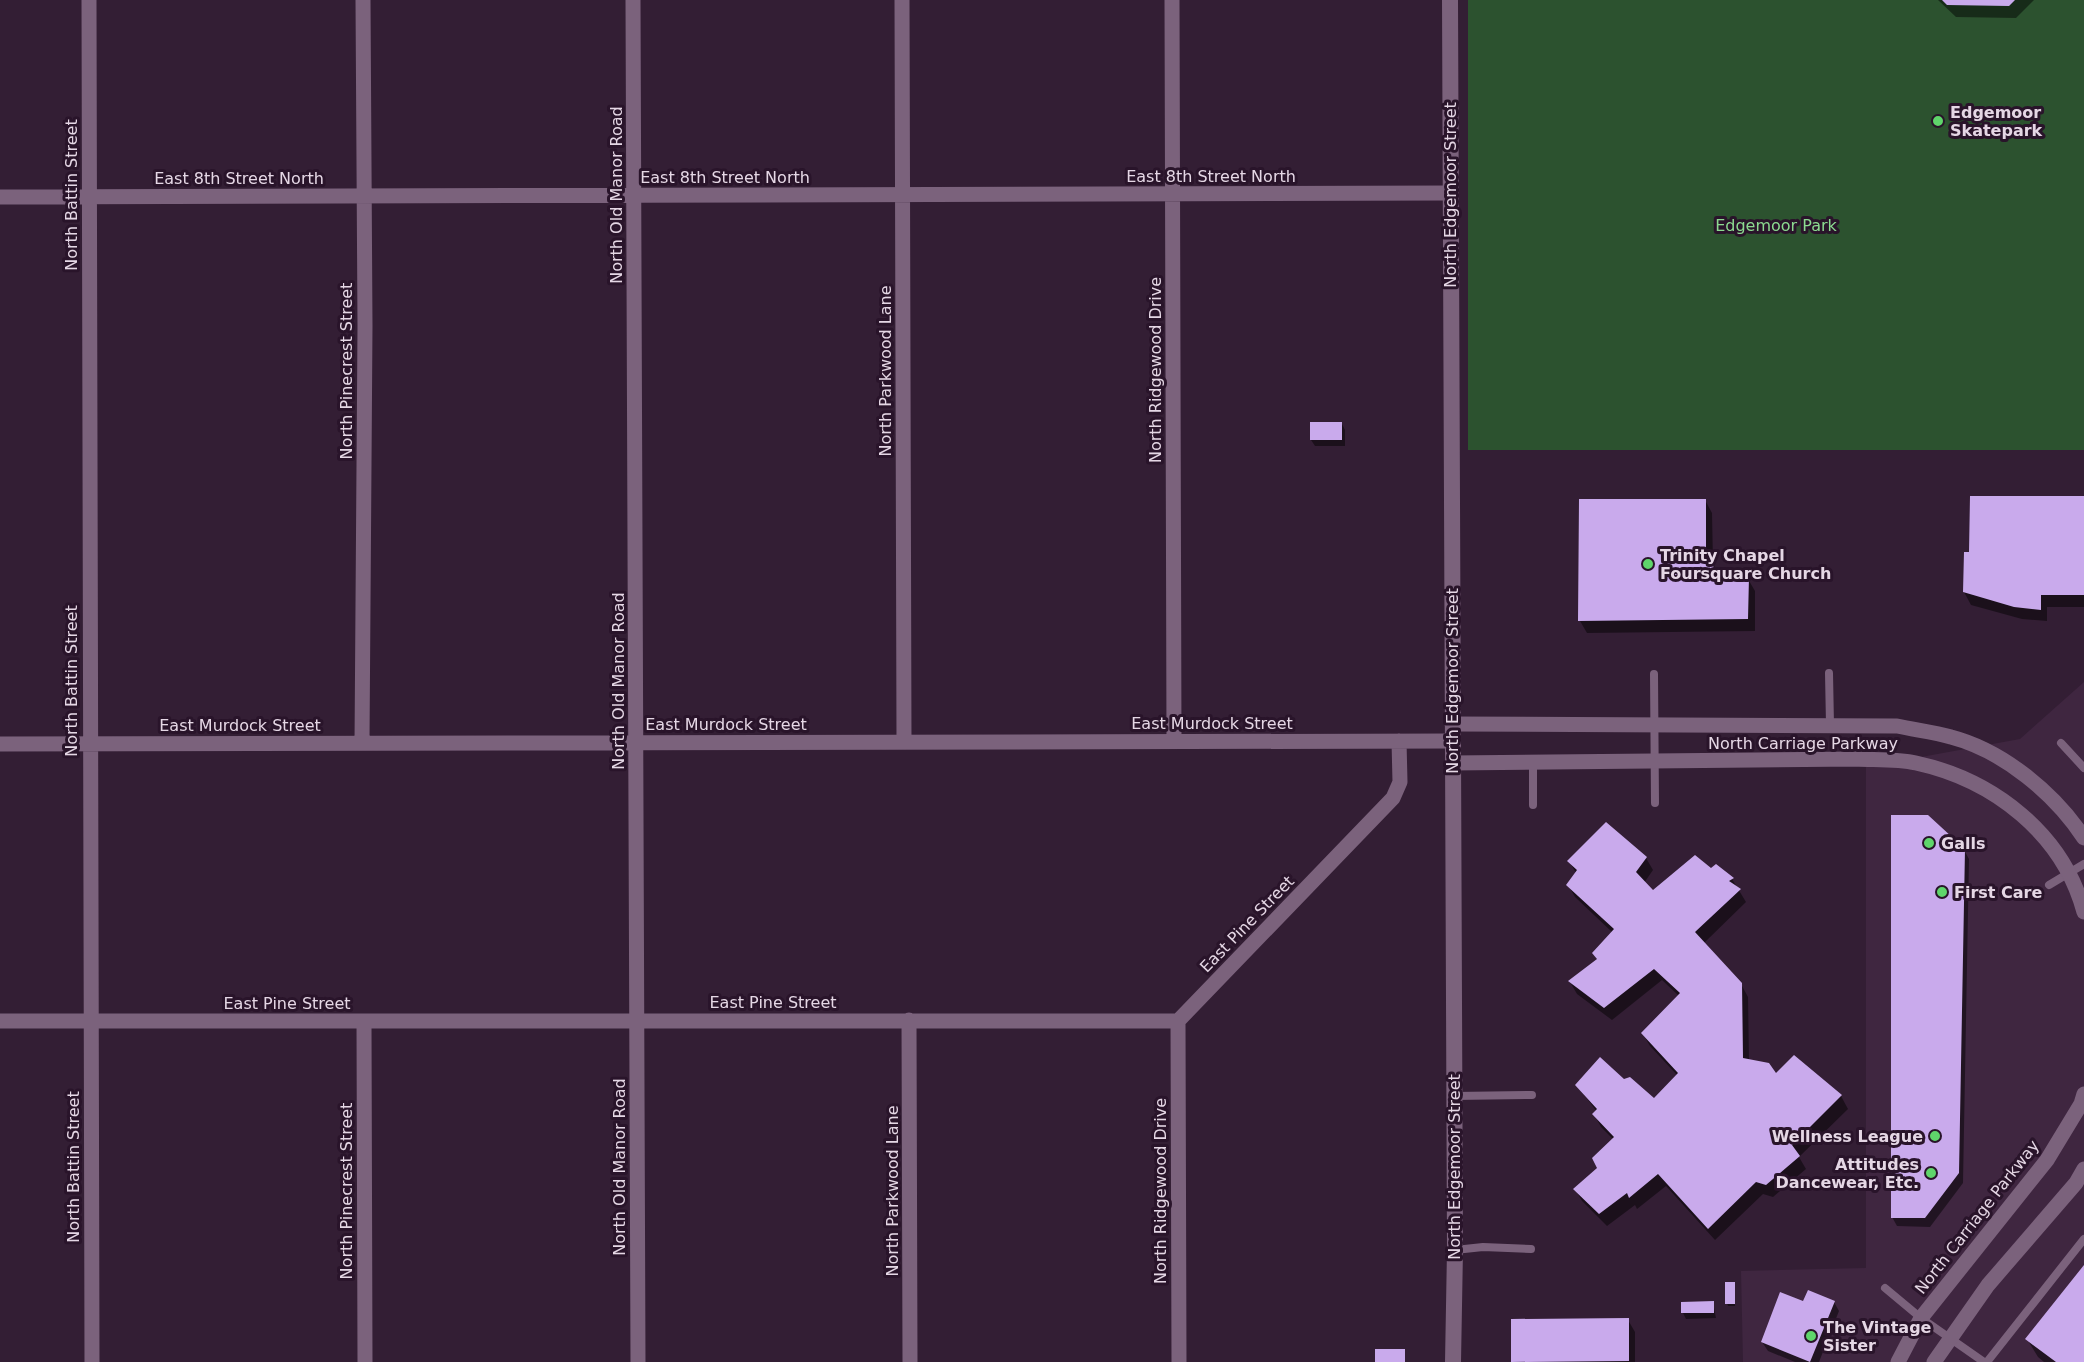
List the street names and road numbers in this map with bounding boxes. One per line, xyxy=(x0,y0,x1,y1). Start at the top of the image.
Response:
street label: North Edgemoor Street xyxy=(1441,102,1460,288)
street label: North Old Manor Road xyxy=(607,106,626,284)
street label: North Battin Street xyxy=(62,119,81,271)
street label: East 8th Street North xyxy=(1126,167,1296,186)
street label: East 8th Street North xyxy=(640,168,810,187)
street label: East 8th Street North xyxy=(154,169,324,188)
street label: North Ridgewood Drive xyxy=(1146,277,1165,463)
street label: North Pinecrest Street xyxy=(337,283,356,459)
street label: North Parkwood Lane xyxy=(876,285,895,457)
street label: North Edgemoor Street xyxy=(1443,588,1462,774)
street label: North Old Manor Road xyxy=(609,592,628,770)
street label: North Battin Street xyxy=(62,605,81,757)
street label: East Murdock Street xyxy=(1131,714,1293,733)
street label: East Murdock Street xyxy=(645,715,807,734)
street label: East Murdock Street xyxy=(159,716,321,735)
street label: North Carriage Parkway xyxy=(1708,734,1898,753)
street label: East Pine Street xyxy=(1196,872,1298,976)
street label: East Pine Street xyxy=(709,993,837,1012)
street label: East Pine Street xyxy=(223,994,351,1013)
street label: North Edgemoor Street xyxy=(1445,1074,1464,1260)
street label: North Old Manor Road xyxy=(610,1078,629,1256)
street label: North Battin Street xyxy=(64,1091,83,1243)
street label: North Ridgewood Drive xyxy=(1151,1098,1170,1284)
street label: North Pinecrest Street xyxy=(337,1103,356,1279)
street label: North Parkwood Lane xyxy=(883,1105,902,1277)
street label: North Carriage Parkway xyxy=(1911,1136,2043,1298)

